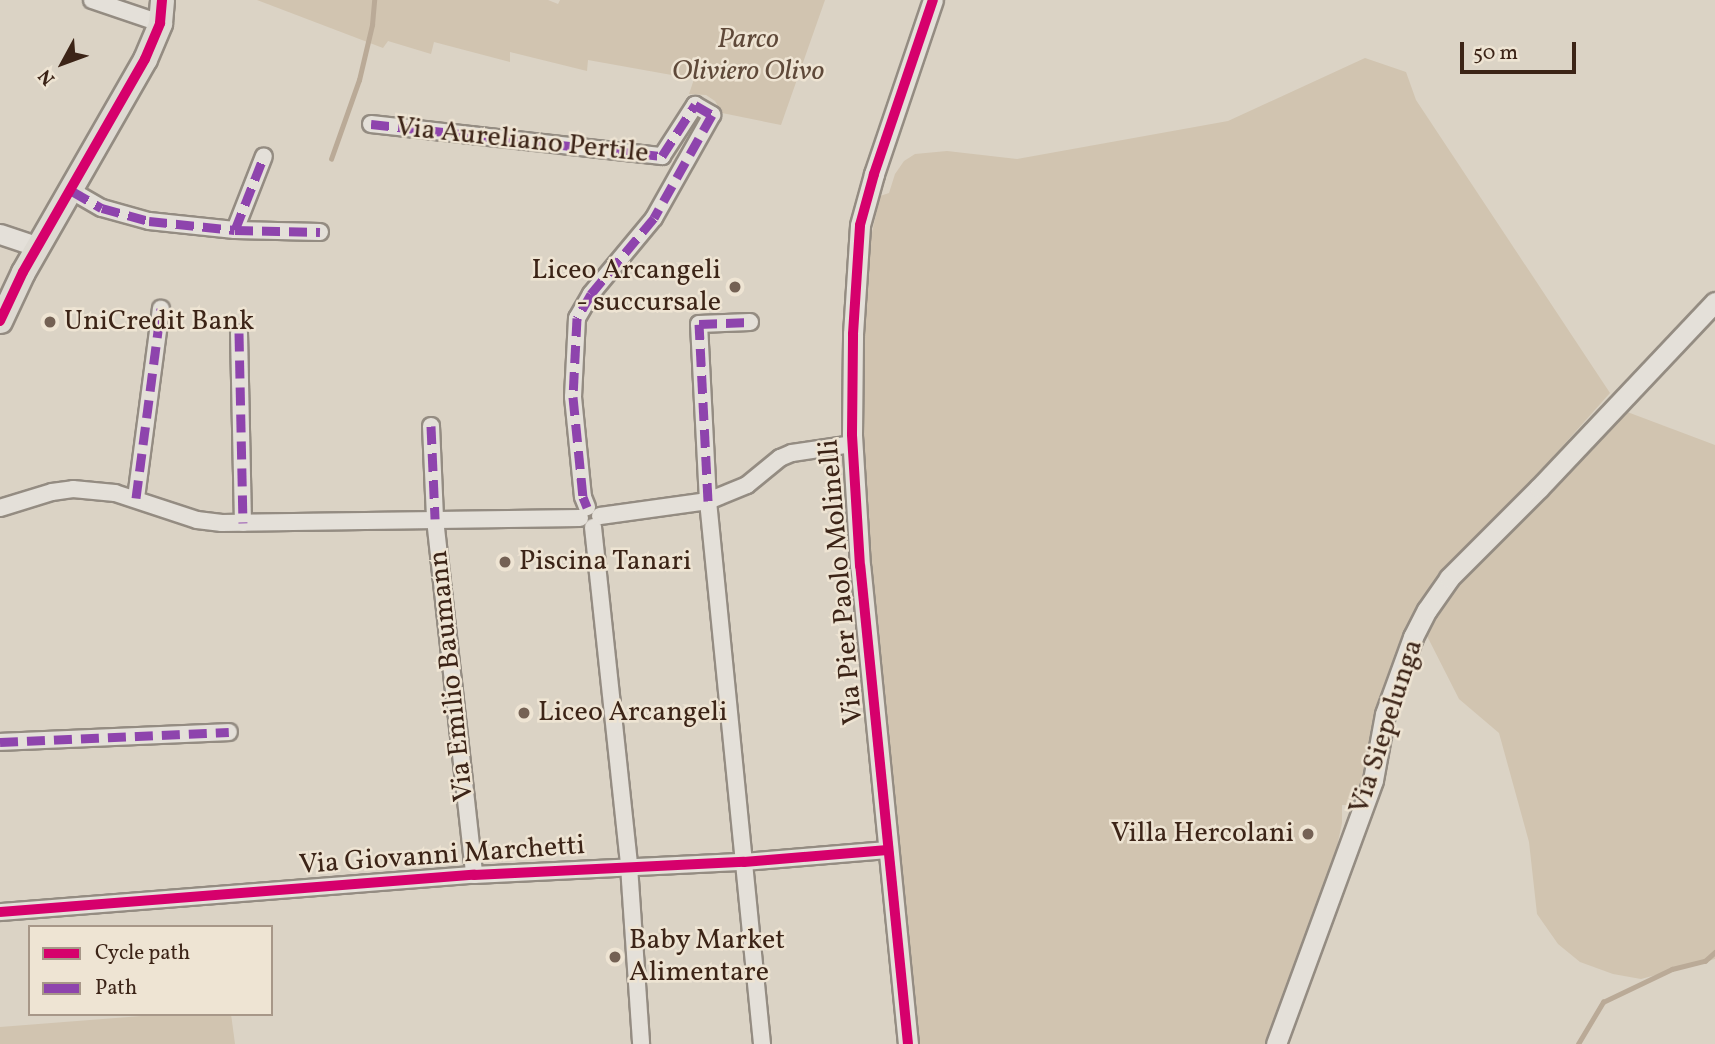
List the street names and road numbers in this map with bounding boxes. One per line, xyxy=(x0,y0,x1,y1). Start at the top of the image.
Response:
street label: Via Aureliano Pertile xyxy=(394,111,650,171)
street label: Via Pier Paolo Molinelli xyxy=(813,438,871,726)
street label: Via Emilio Baumann xyxy=(422,549,482,803)
street label: Via Siepelunga xyxy=(1343,636,1431,818)
street label: Via Giovanni Marchetti xyxy=(298,829,586,883)

